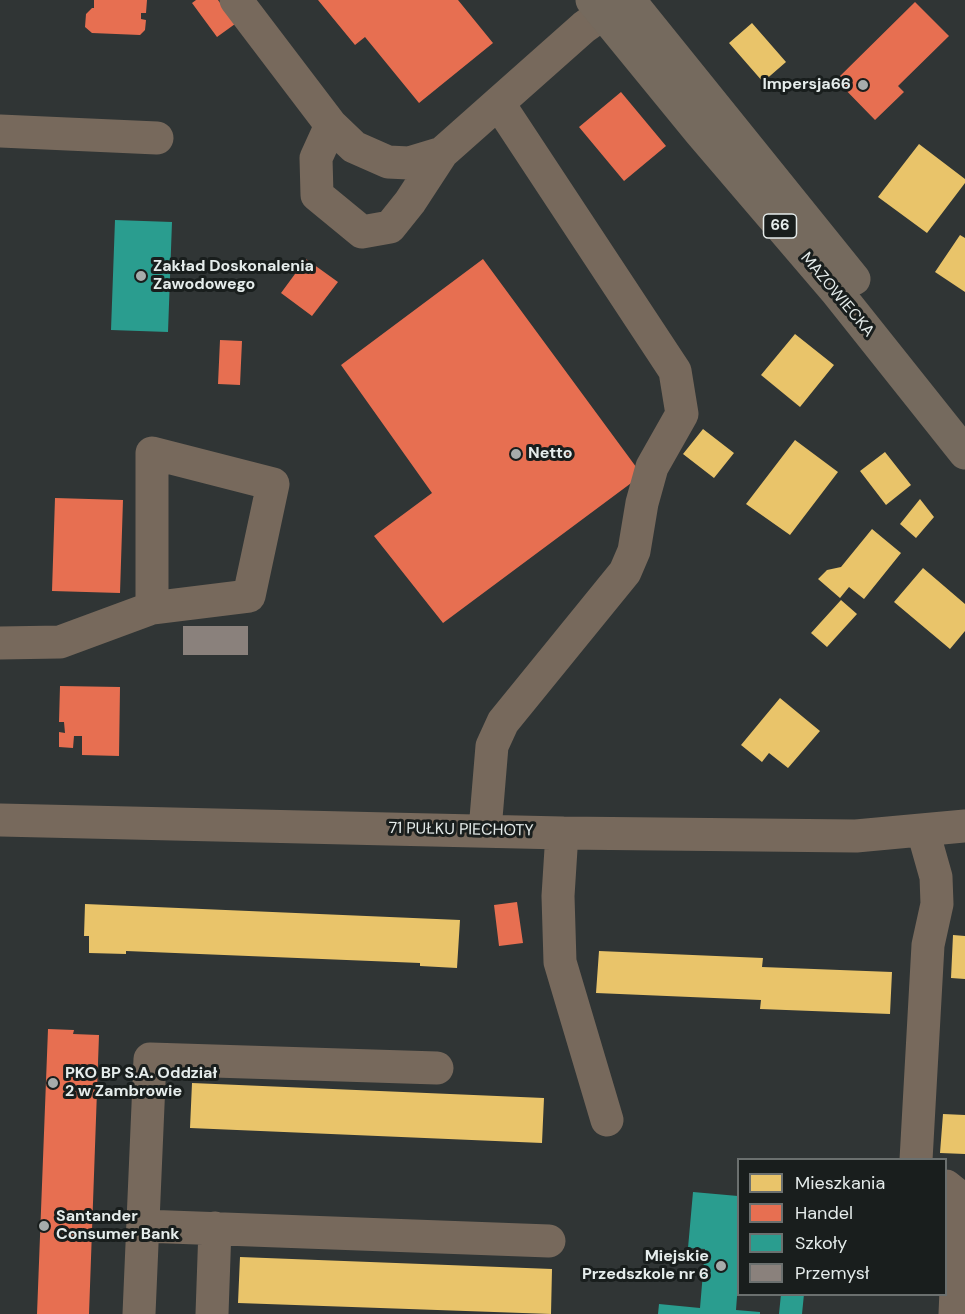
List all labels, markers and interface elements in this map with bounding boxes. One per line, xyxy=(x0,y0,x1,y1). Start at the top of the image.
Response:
place label: Impersja66 xyxy=(762,75,851,95)
marker: Impersja66 xyxy=(856,78,870,92)
road number: 66 xyxy=(764,214,796,238)
street label: MAZOWIECKA xyxy=(796,249,878,341)
place label: Zakład Doskonalenia Zawodowego xyxy=(153,257,314,295)
marker: Zakład Doskonalenia Zawodowego xyxy=(134,269,148,283)
place label: Netto xyxy=(528,444,573,464)
marker: Netto xyxy=(509,447,523,461)
street label: 71 PUŁKU PIECHOTY xyxy=(388,819,534,841)
place label: PKO BP S.A. Oddział 2 w Zambrowie xyxy=(65,1064,217,1102)
marker: PKO BP S.A. Oddział 2 w Zambrowie xyxy=(46,1076,60,1090)
legend xyxy=(737,1158,947,1296)
text: Mieszkania xyxy=(795,1171,885,1195)
text: Handel xyxy=(795,1201,853,1225)
place label: Santander Consumer Bank xyxy=(56,1207,180,1245)
marker: Santander Consumer Bank xyxy=(37,1219,51,1233)
text: Szkoły xyxy=(795,1231,847,1255)
place label: Miejskie Przedszkole nr 6 xyxy=(582,1247,709,1285)
marker: Miejskie Przedszkole nr 6 xyxy=(714,1259,728,1273)
text: Przemysł xyxy=(795,1261,869,1285)

